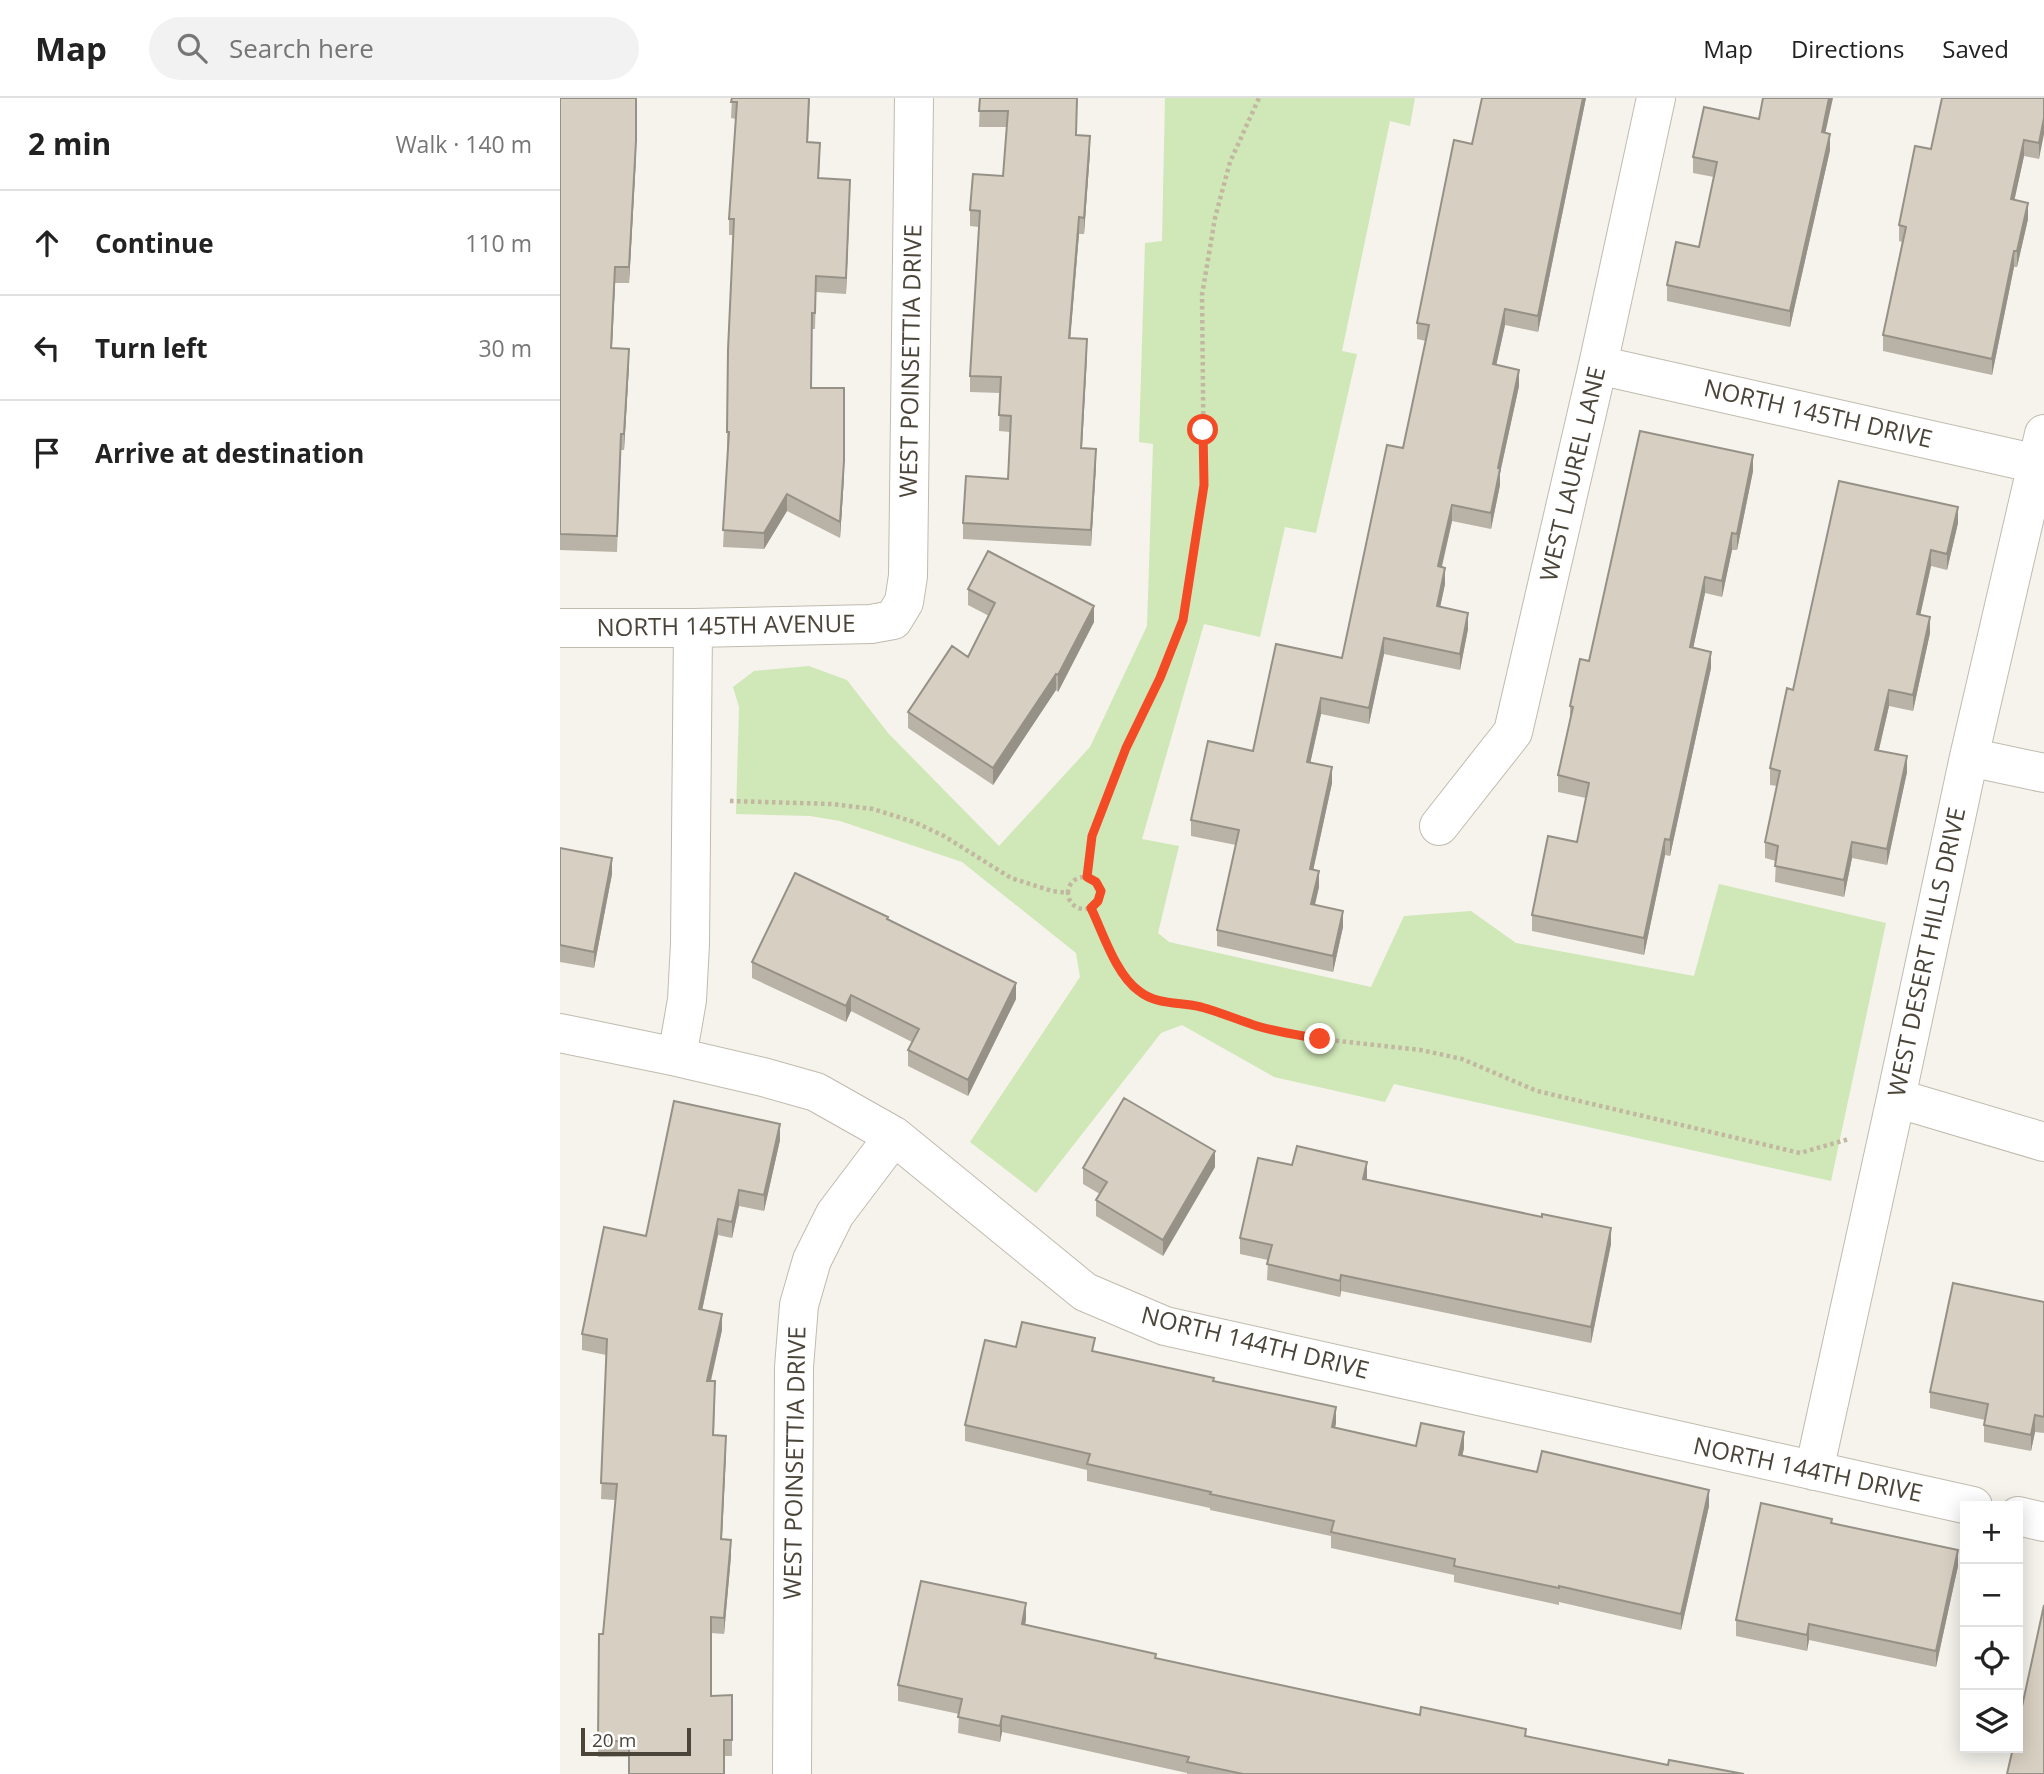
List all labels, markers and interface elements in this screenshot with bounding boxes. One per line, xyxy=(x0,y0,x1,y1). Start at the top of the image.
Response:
search box xyxy=(149,17,639,80)
text: Map xyxy=(35,26,107,71)
icon: search xyxy=(173,29,211,67)
text: Search here xyxy=(229,30,374,66)
text: Map xyxy=(1703,32,1753,65)
text: Directions xyxy=(1791,32,1904,65)
text: Saved xyxy=(1942,32,2009,65)
text: 2 min xyxy=(28,123,111,164)
text: Walk · 140 m xyxy=(395,128,532,160)
icon: ahead xyxy=(28,224,66,262)
street label: WEST POINSETTIA DRIVE xyxy=(891,224,928,498)
text: Continue xyxy=(95,225,214,261)
text: 110 m xyxy=(465,227,532,259)
icon: left xyxy=(28,329,66,367)
text: Turn left xyxy=(95,330,207,366)
text: 30 m xyxy=(478,332,532,364)
street label: WEST LAUREL LANE xyxy=(1531,363,1612,584)
street label: NORTH 145TH DRIVE xyxy=(1701,370,1936,455)
route start xyxy=(1187,414,1218,445)
icon: arrive xyxy=(28,434,66,472)
text: Arrive at destination xyxy=(95,435,364,471)
street label: NORTH 145TH AVENUE xyxy=(596,606,856,643)
street label: WEST DESERT HILLS DRIVE xyxy=(1879,804,1972,1099)
route end xyxy=(1304,1023,1335,1054)
street label: NORTH 144TH DRIVE xyxy=(1138,1297,1373,1386)
street label: WEST POINSETTIA DRIVE xyxy=(775,1326,812,1600)
street label: NORTH 144TH DRIVE xyxy=(1691,1428,1926,1509)
map controls xyxy=(1960,1501,2023,1753)
button: + xyxy=(1960,1501,2023,1564)
button: − xyxy=(1960,1564,2023,1627)
button: locate xyxy=(1960,1627,2023,1690)
button: layers xyxy=(1960,1690,2023,1753)
scale bar xyxy=(581,1725,691,1757)
text: 20 m xyxy=(592,1727,636,1753)

